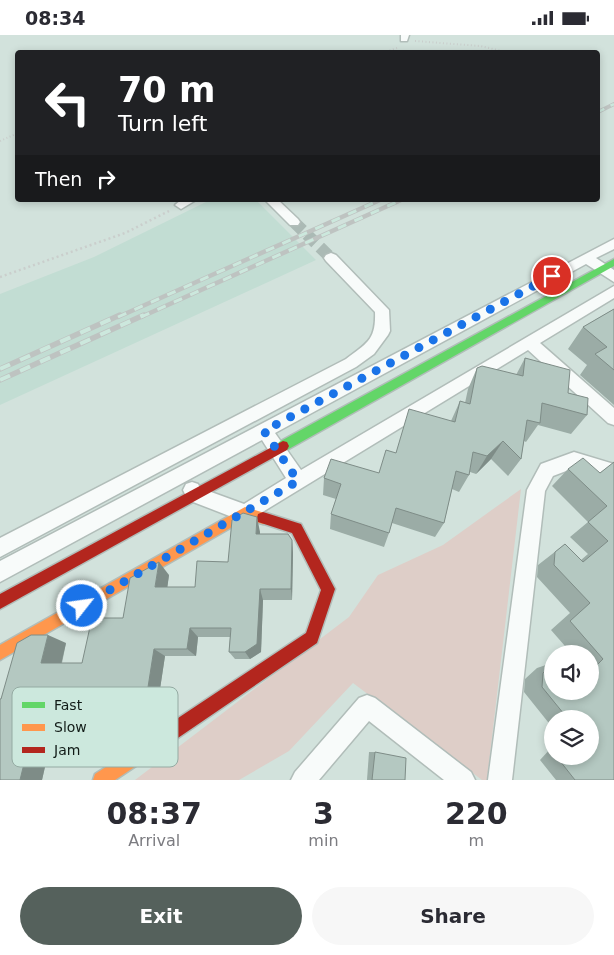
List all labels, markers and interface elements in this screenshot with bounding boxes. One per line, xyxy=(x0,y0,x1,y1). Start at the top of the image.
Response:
text: 08:34 xyxy=(25,7,85,29)
icon: left xyxy=(35,70,100,135)
text: 70 m xyxy=(118,70,215,110)
text: Turn left xyxy=(118,111,207,136)
icon: right xyxy=(92,165,120,193)
text: Then xyxy=(35,168,82,190)
pin xyxy=(531,255,573,297)
icon: arrive xyxy=(538,262,566,290)
position arrow xyxy=(55,579,107,631)
map controls xyxy=(544,645,599,765)
button: sound xyxy=(544,645,599,700)
legend xyxy=(12,687,178,767)
text: Fast xyxy=(54,697,83,713)
button: layers xyxy=(544,710,599,765)
text: Slow xyxy=(54,719,87,735)
text: Jam xyxy=(53,742,80,758)
text: 08:37 xyxy=(106,796,202,831)
text: 3 xyxy=(313,796,334,831)
text: 220 xyxy=(445,796,508,831)
text: Arrival xyxy=(128,831,180,850)
text: min xyxy=(308,831,339,850)
text: m xyxy=(468,831,484,850)
button: Exit xyxy=(20,887,302,945)
button: Share xyxy=(312,887,594,945)

